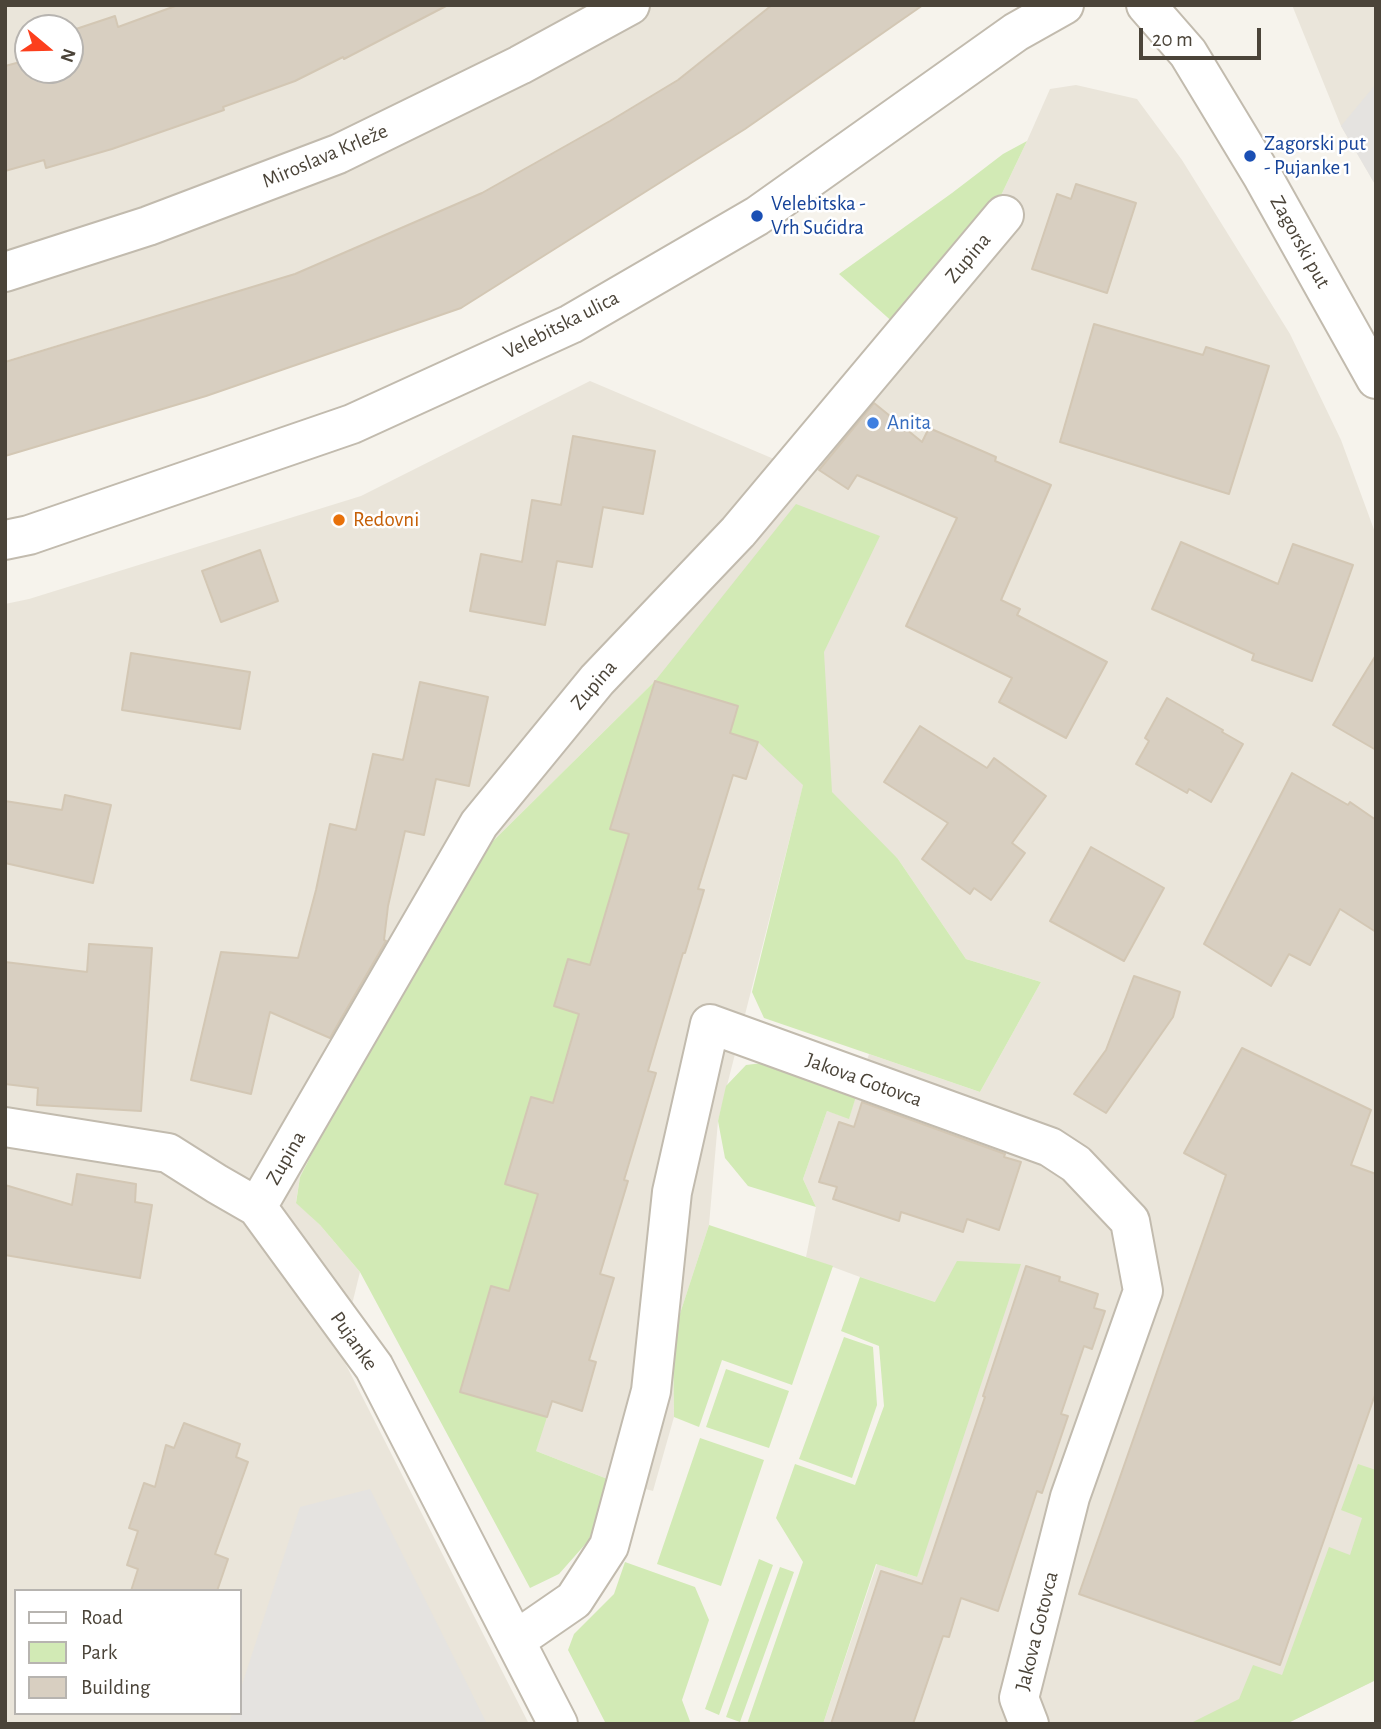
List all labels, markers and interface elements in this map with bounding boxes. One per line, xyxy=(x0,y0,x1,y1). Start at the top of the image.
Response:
north arrow xyxy=(14,14,84,84)
scale bar xyxy=(1143,14,1266,58)
text: 20 m xyxy=(1152,29,1193,50)
text: N xyxy=(56,46,79,65)
street label: Miroslava Krleže xyxy=(258,118,392,194)
place label: Zagorski put - Pujanke 1 xyxy=(1264,131,1366,181)
marker: Zagorski put - Pujanke 1 xyxy=(1242,148,1258,164)
place label: Velebitska - Vrh Sućidra xyxy=(771,191,866,241)
street label: Zagorski put xyxy=(1264,191,1336,293)
marker: Velebitska - Vrh Sućidra xyxy=(749,208,765,224)
street label: Zupina xyxy=(940,228,996,288)
street label: Velebitska ulica xyxy=(499,285,623,365)
place label: Anita xyxy=(887,410,931,436)
marker: Anita xyxy=(865,415,881,431)
place label: Redovni xyxy=(353,507,419,533)
marker: Redovni xyxy=(331,512,347,528)
street label: Zupina xyxy=(566,655,622,715)
street label: Jakova Gotovca xyxy=(802,1047,926,1113)
street label: Zupina xyxy=(261,1127,311,1189)
street label: Pujanke xyxy=(325,1307,383,1375)
street label: Jakova Gotovca xyxy=(1010,1569,1064,1693)
legend xyxy=(14,1589,242,1715)
text: Road xyxy=(81,1607,123,1628)
text: Park xyxy=(81,1642,117,1663)
text: Building xyxy=(81,1677,150,1698)

